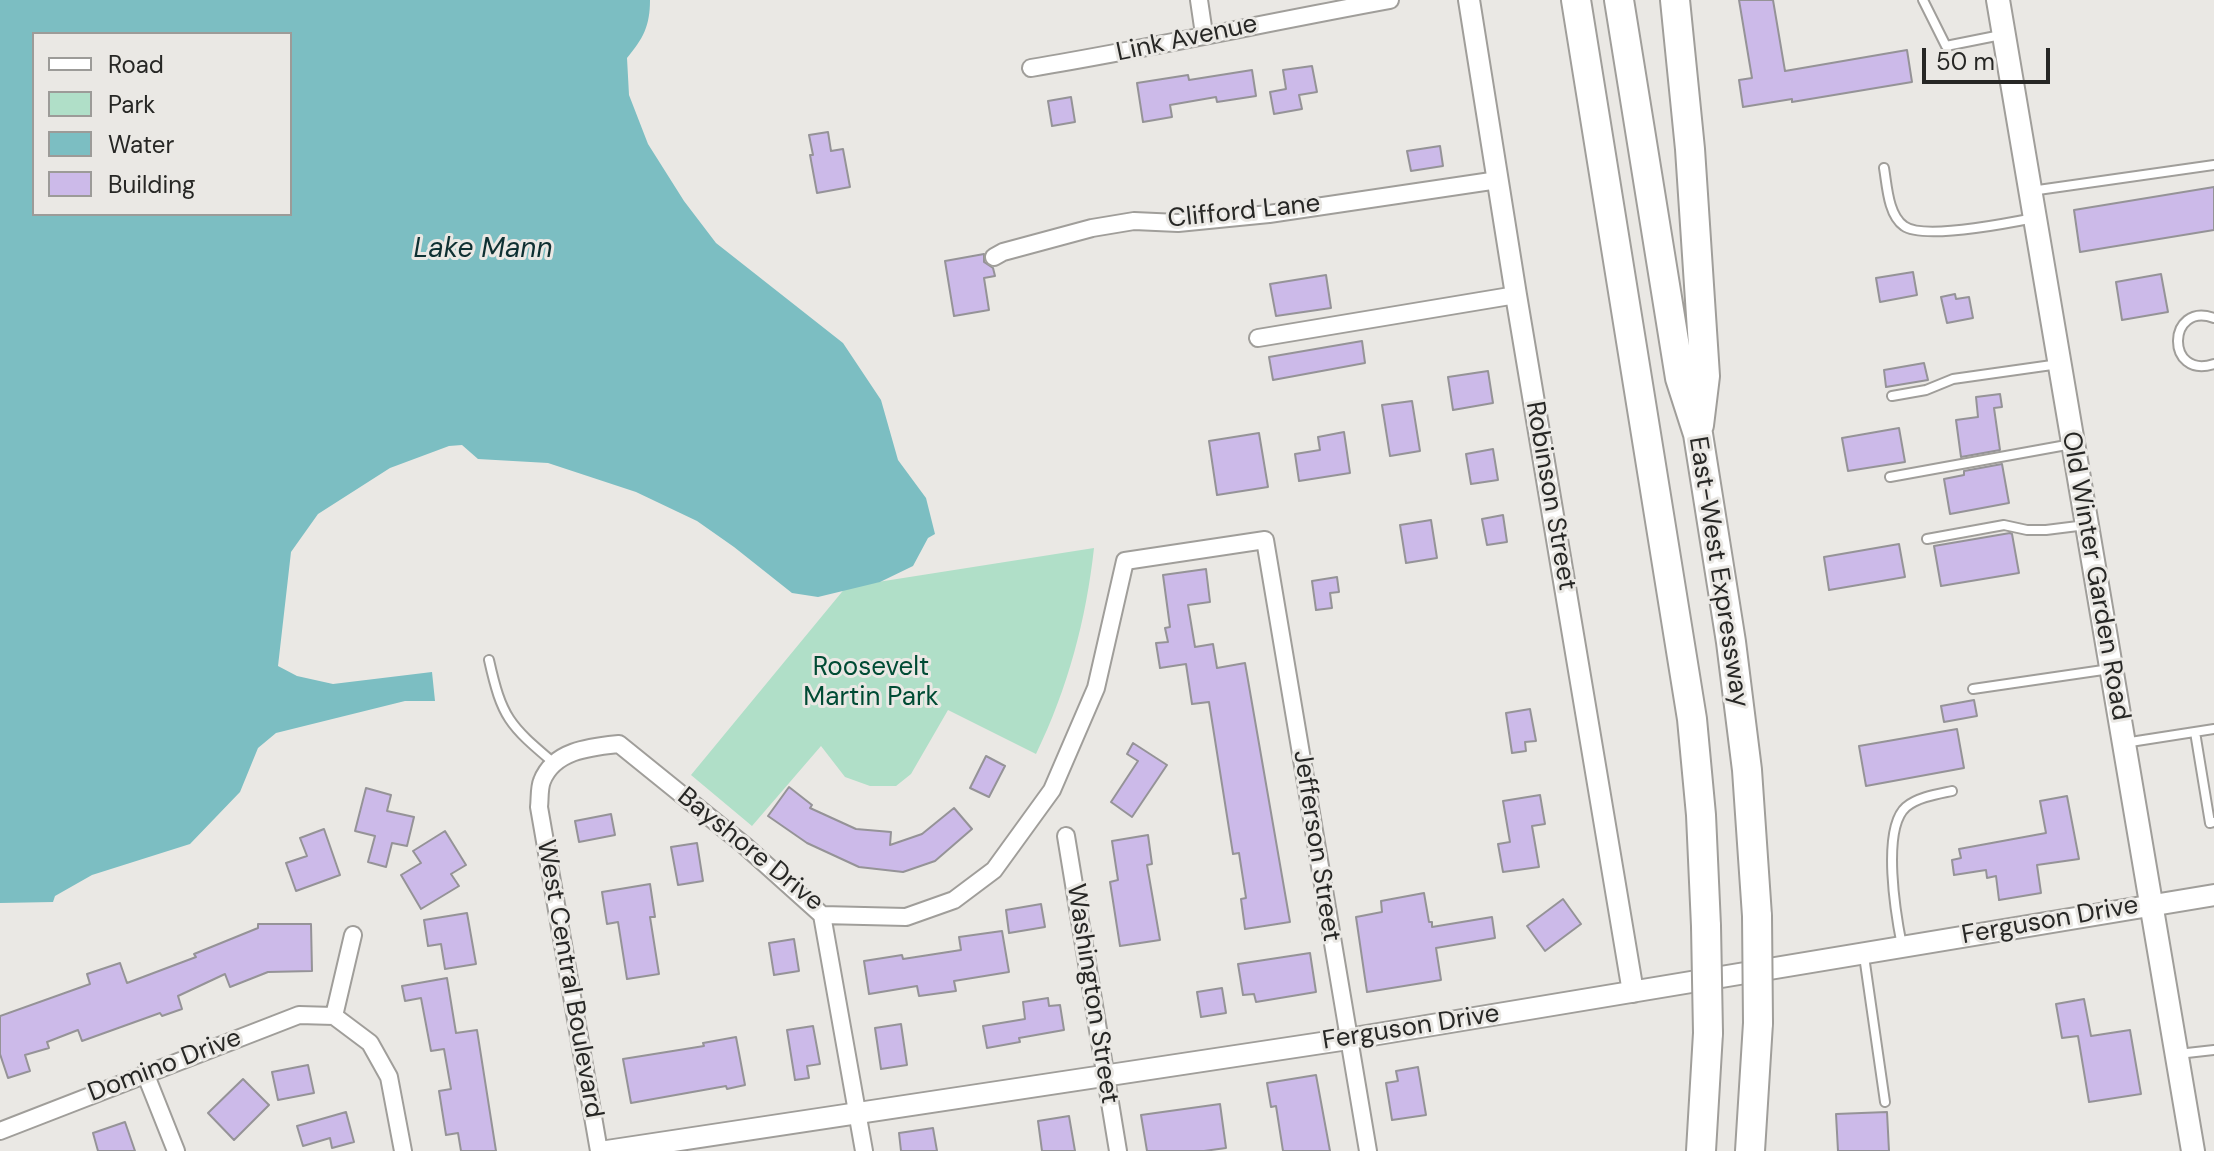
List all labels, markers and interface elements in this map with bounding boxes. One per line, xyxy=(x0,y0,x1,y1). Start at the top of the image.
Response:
street label: Link Avenue xyxy=(1114,9,1260,69)
legend xyxy=(32,32,292,216)
scale bar xyxy=(1926,32,2054,82)
text: 50 m xyxy=(1936,46,1995,77)
text: Road xyxy=(108,49,164,80)
text: Park xyxy=(108,89,155,120)
text: Water xyxy=(108,129,174,160)
text: Building xyxy=(108,169,195,200)
street label: Clifford Lane xyxy=(1166,188,1322,236)
water label: Lake Mann xyxy=(414,233,552,267)
street label: Robinson Street xyxy=(1518,399,1582,593)
street label: Old Winter Garden Road xyxy=(2054,429,2136,723)
street label: East-West Expressway xyxy=(1681,434,1755,710)
park label: Roosevelt Martin Park xyxy=(803,652,939,714)
street label: Jefferson Street xyxy=(1285,748,1347,944)
street label: Bayshore Drive xyxy=(671,782,829,918)
street label: West Central Boulevard xyxy=(529,837,609,1121)
street label: Washington Street xyxy=(1059,882,1125,1106)
street label: Ferguson Drive xyxy=(1959,890,2141,952)
street label: Ferguson Drive xyxy=(1320,999,1502,1057)
street label: Domino Drive xyxy=(84,1022,246,1110)

